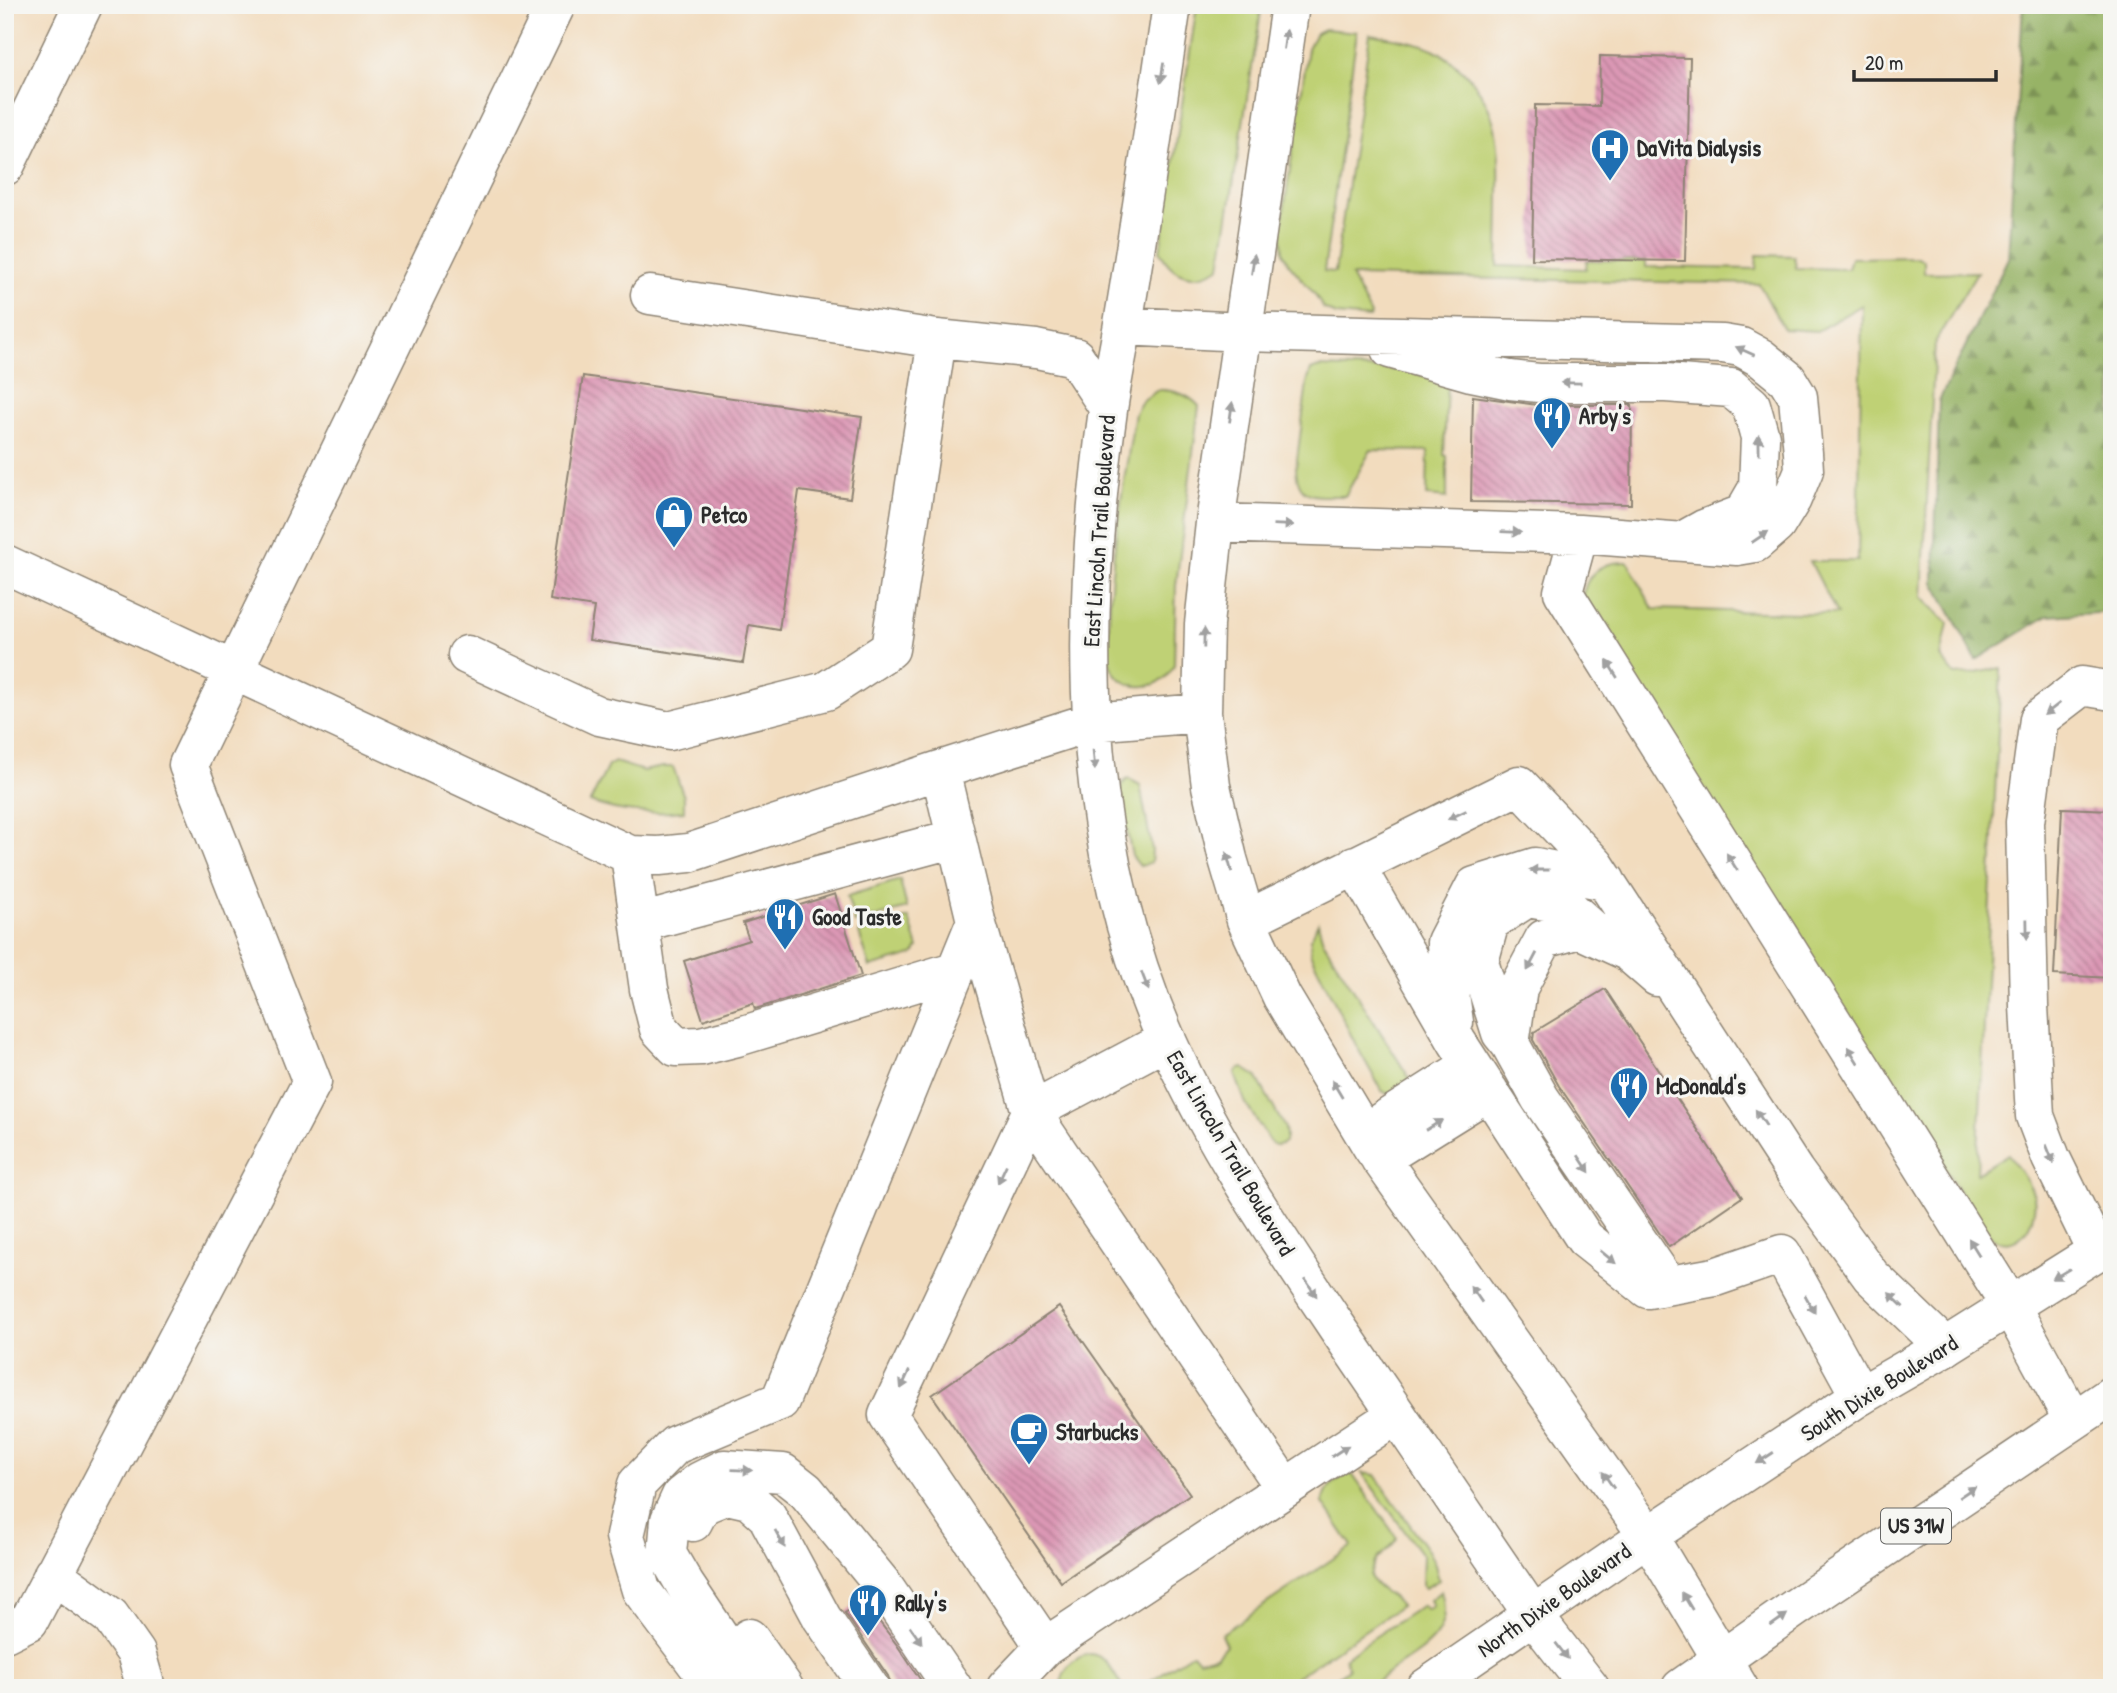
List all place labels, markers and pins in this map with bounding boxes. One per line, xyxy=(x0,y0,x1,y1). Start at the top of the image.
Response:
hospital icon: DaVita Dialysis xyxy=(1589,127,1631,182)
place label: DaVita Dialysis xyxy=(1637,132,1761,164)
restaurant icon: Arby's xyxy=(1531,395,1573,450)
place label: Arby's xyxy=(1579,400,1631,432)
shop icon: Petco xyxy=(653,494,695,549)
place label: Petco xyxy=(701,499,748,530)
restaurant icon: Good Taste xyxy=(764,896,806,951)
place label: Good Taste xyxy=(812,901,902,932)
restaurant icon: McDonald's xyxy=(1608,1065,1650,1120)
place label: McDonald's xyxy=(1656,1070,1746,1101)
cafe icon: Starbucks xyxy=(1008,1411,1050,1466)
place label: Starbucks xyxy=(1056,1416,1138,1447)
restaurant icon: Rally's xyxy=(847,1582,889,1637)
place label: Rally's xyxy=(895,1587,947,1619)

